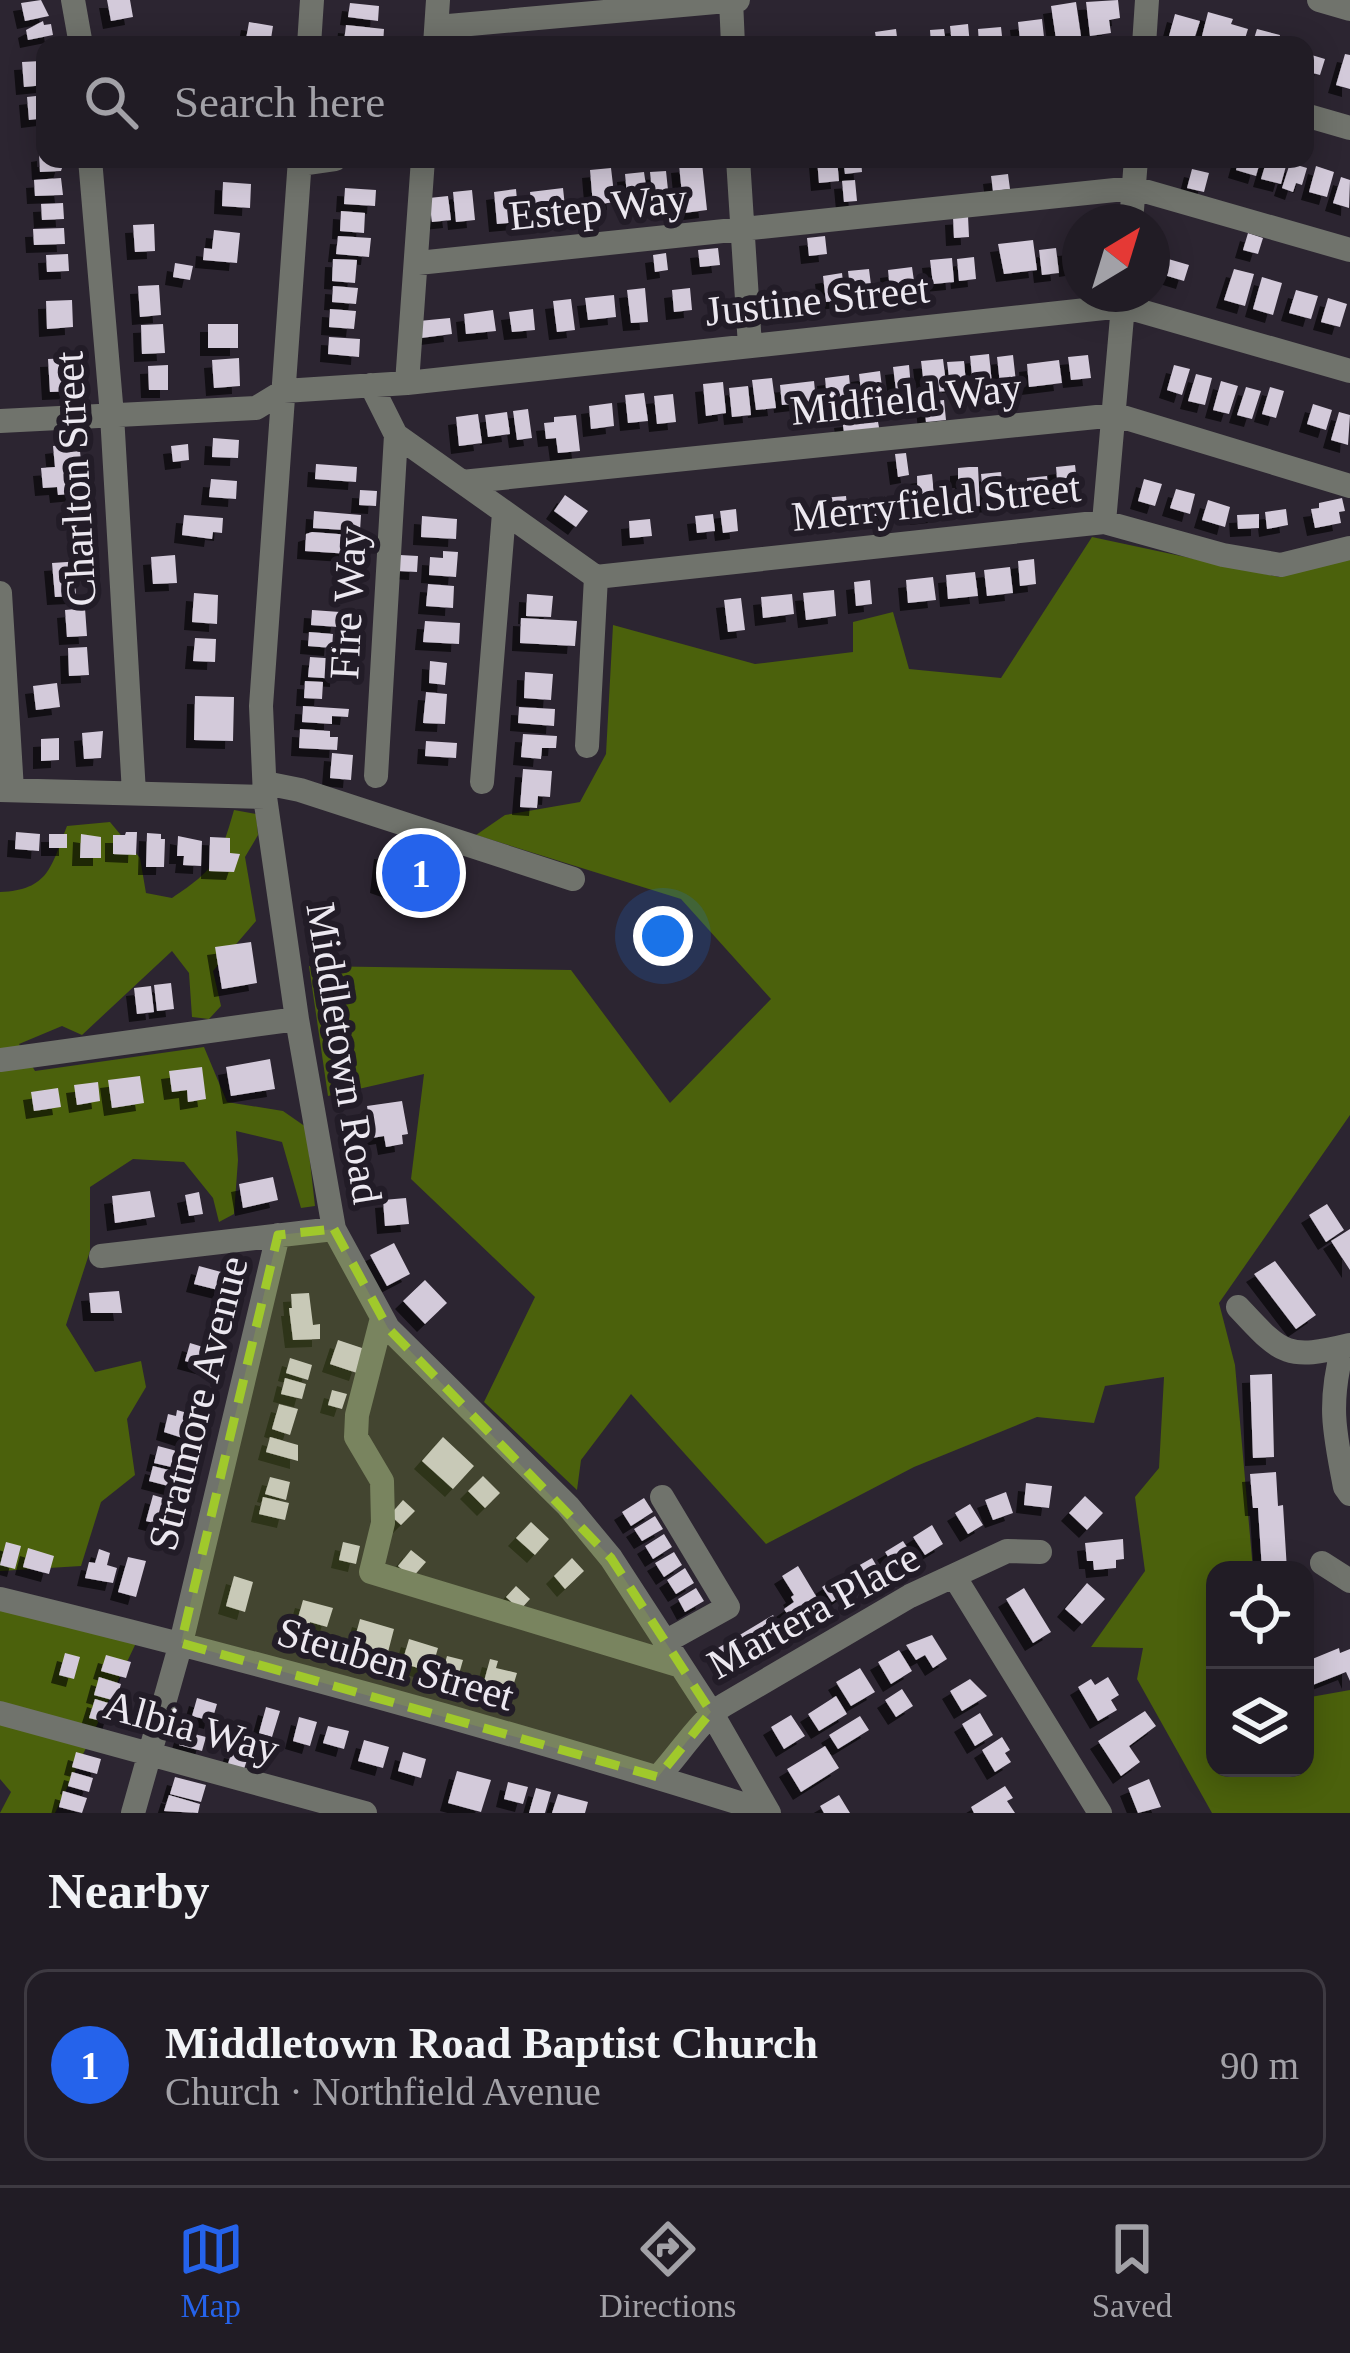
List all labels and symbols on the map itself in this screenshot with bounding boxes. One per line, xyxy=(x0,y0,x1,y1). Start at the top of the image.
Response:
street label: Estep Way xyxy=(507,175,690,239)
north arrow xyxy=(1062,204,1170,312)
street label: Justine Street xyxy=(703,265,932,335)
street label: Charlton Street xyxy=(45,350,105,608)
street label: Midfield Way xyxy=(788,364,1024,434)
street label: Merryfield Street xyxy=(789,464,1083,540)
street label: Fire Way xyxy=(321,525,375,681)
pin: 1 xyxy=(382,828,460,918)
street label: Middletown Road xyxy=(297,899,391,1207)
your location xyxy=(633,906,693,966)
street label: Stratmore Avenue xyxy=(139,1251,257,1555)
street label: Martera Place xyxy=(700,1534,927,1688)
street label: Steuben Street xyxy=(272,1608,520,1720)
street label: Albia Way xyxy=(99,1682,284,1772)

